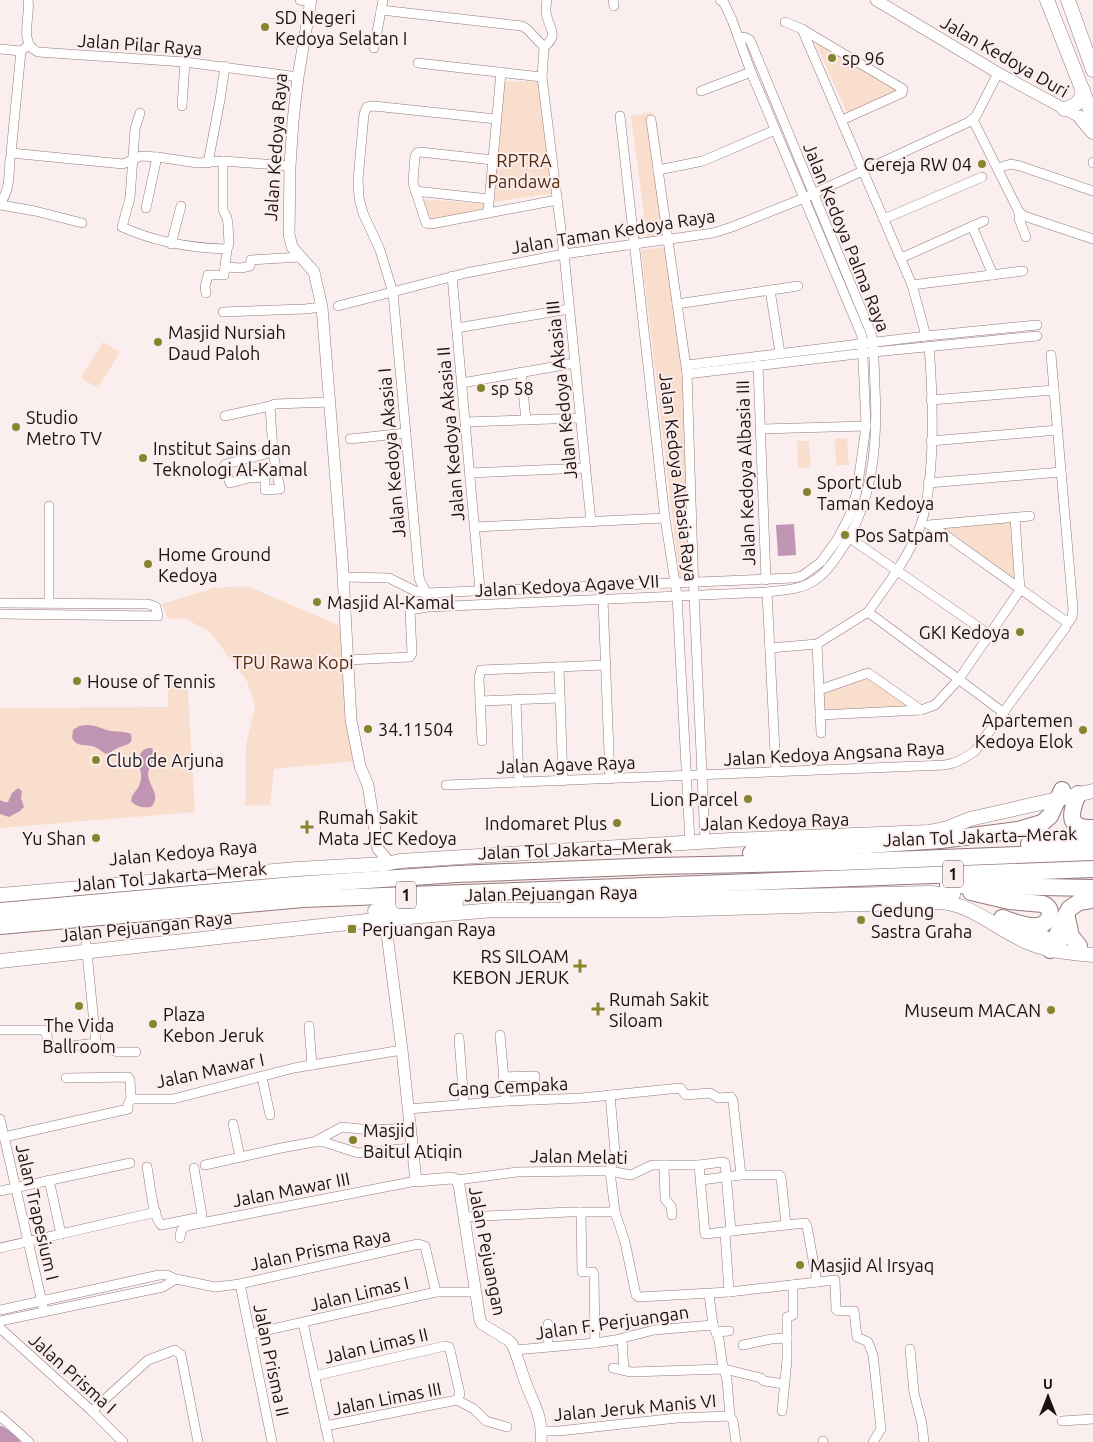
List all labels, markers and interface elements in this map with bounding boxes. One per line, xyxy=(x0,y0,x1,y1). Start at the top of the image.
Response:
place label: SD Negeri Kedoya Selatan I xyxy=(275,7,407,48)
street label: Jalan Kedoya Duri xyxy=(937,11,1073,101)
marker: SD Negeri Kedoya Selatan I xyxy=(259,21,271,33)
street label: Jalan Pilar Raya xyxy=(77,30,203,58)
place label: sp 96 xyxy=(842,48,885,68)
marker: sp 96 xyxy=(826,52,838,64)
street label: Jalan Kedoya Raya xyxy=(260,72,290,222)
street label: Jalan Kedoya Palma Raya xyxy=(800,140,894,334)
park label: RPTRA Pandawa xyxy=(487,150,561,191)
place label: Gereja RW 04 xyxy=(863,154,972,174)
marker: Gereja RW 04 xyxy=(976,158,988,170)
street label: Jalan Taman Kedoya Raya xyxy=(510,205,716,257)
street label: Jalan Kedoya Akasia III xyxy=(542,300,580,480)
place label: Masjid Nursiah Daud Paloh xyxy=(168,322,286,363)
marker: Masjid Nursiah Daud Paloh xyxy=(152,336,164,348)
street label: Jalan Kedoya Akasia II xyxy=(432,346,468,522)
street label: Jalan Kedoya Akasia I xyxy=(374,367,408,539)
street label: Jalan Kedoya Albasia Raya xyxy=(656,371,702,583)
place label: sp 58 xyxy=(491,378,534,398)
street label: Jalan Kedoya Albasia III xyxy=(732,380,758,566)
marker: sp 58 xyxy=(475,382,487,394)
place label: Studio Metro TV xyxy=(26,407,103,448)
marker: Studio Metro TV xyxy=(10,421,22,433)
place label: Institut Sains dan Teknologi Al-Kamal xyxy=(153,438,308,479)
marker: Institut Sains dan Teknologi Al-Kamal xyxy=(137,452,149,464)
place label: Sport Club Taman Kedoya xyxy=(817,472,934,513)
marker: Sport Club Taman Kedoya xyxy=(801,486,813,498)
place label: Pos Satpam xyxy=(855,525,949,545)
marker: Pos Satpam xyxy=(839,529,851,541)
place label: Home Ground Kedoya xyxy=(158,544,271,585)
marker: Home Ground Kedoya xyxy=(142,558,154,570)
street label: Jalan Kedoya Agave VII xyxy=(474,570,660,600)
place label: Masjid Al-Kamal xyxy=(327,592,455,612)
marker: Masjid Al-Kamal xyxy=(311,596,323,608)
place label: GKI Kedoya xyxy=(919,622,1010,642)
marker: GKI Kedoya xyxy=(1014,626,1026,638)
park label: TPU Rawa Kopi xyxy=(232,652,354,672)
place label: House of Tennis xyxy=(87,671,216,691)
marker: House of Tennis xyxy=(71,675,83,687)
place label: Apartemen Kedoya Elok xyxy=(975,710,1073,751)
place label: 34.11504 xyxy=(378,719,454,739)
marker: 34.11504 xyxy=(362,723,374,735)
marker: Apartemen Kedoya Elok xyxy=(1077,724,1089,736)
street label: Jalan Kedoya Angsana Raya xyxy=(723,737,945,769)
place label: Club de Arjuna xyxy=(106,750,224,770)
street label: Jalan Agave Raya xyxy=(496,752,636,776)
marker: Club de Arjuna xyxy=(90,754,102,766)
place label: Lion Parcel xyxy=(650,789,738,809)
marker: Lion Parcel xyxy=(742,793,754,805)
place label: Rumah Sakit Mata JEC Kedoya xyxy=(318,807,457,848)
street label: Jalan Kedoya Raya xyxy=(700,808,850,834)
place label: Indomaret Plus xyxy=(485,813,607,833)
marker: Indomaret Plus xyxy=(611,817,623,829)
marker: Rumah Sakit Mata JEC Kedoya xyxy=(300,820,314,834)
street label: Jalan Tol Jakarta–Merak xyxy=(883,823,1077,849)
place label: Yu Shan xyxy=(22,828,86,848)
marker: Yu Shan xyxy=(90,832,102,844)
street label: Jalan Kedoya Raya xyxy=(108,836,258,868)
street label: Jalan Tol Jakarta–Merak xyxy=(478,836,672,862)
street label: Jalan Tol Jakarta–Merak xyxy=(72,858,268,894)
road number: 1 xyxy=(943,861,963,888)
street label: Jalan Pejuangan Raya xyxy=(464,881,638,905)
road number: 1 xyxy=(396,882,416,908)
place label: Gedung Sastra Graha xyxy=(871,900,972,941)
street label: Jalan Pejuangan Raya xyxy=(59,907,233,945)
marker: Gedung Sastra Graha xyxy=(855,914,867,926)
place label: Perjuangan Raya xyxy=(362,919,496,939)
marker: Perjuangan Raya xyxy=(346,923,358,935)
place label: RS SILOAM KEBON JERUK xyxy=(452,946,569,987)
marker: RS SILOAM KEBON JERUK xyxy=(573,959,587,973)
place label: Rumah Sakit Siloam xyxy=(609,989,709,1030)
marker: The Vida Ballroom xyxy=(73,1000,85,1012)
place label: Museum MACAN xyxy=(904,1000,1041,1020)
marker: Rumah Sakit Siloam xyxy=(591,1002,605,1016)
place label: Plaza Kebon Jeruk xyxy=(163,1004,264,1045)
marker: Museum MACAN xyxy=(1045,1004,1057,1016)
place label: The Vida Ballroom xyxy=(42,1015,116,1056)
marker: Plaza Kebon Jeruk xyxy=(147,1018,159,1030)
street label: Jalan Mawar I xyxy=(154,1049,266,1091)
street label: Gang Cempaka xyxy=(447,1073,569,1099)
place label: Masjid Baitul Atiqin xyxy=(363,1120,463,1161)
marker: Masjid Baitul Atiqin xyxy=(347,1134,359,1146)
street label: Jalan Trapesium I xyxy=(13,1142,63,1282)
street label: Jalan Melati xyxy=(530,1145,628,1167)
street label: Jalan Mawar III xyxy=(231,1168,351,1210)
street label: Jalan Pejuangan xyxy=(466,1185,510,1317)
street label: Jalan Prisma Raya xyxy=(248,1224,392,1274)
place label: Masjid Al Irsyaq xyxy=(810,1255,934,1275)
marker: Masjid Al Irsyaq xyxy=(794,1259,806,1271)
street label: Jalan Limas I xyxy=(307,1272,411,1314)
street label: Jalan F. Perjuangan xyxy=(534,1301,690,1343)
street label: Jalan Prisma II xyxy=(250,1302,294,1418)
street label: Jalan Limas II xyxy=(322,1323,430,1367)
street label: Jalan Prisma I xyxy=(26,1329,120,1417)
north arrow xyxy=(1023,1372,1073,1422)
text: U xyxy=(1043,1376,1053,1392)
street label: Jalan Limas III xyxy=(331,1378,443,1418)
street label: Jalan Jeruk Manis VI xyxy=(553,1390,717,1424)

